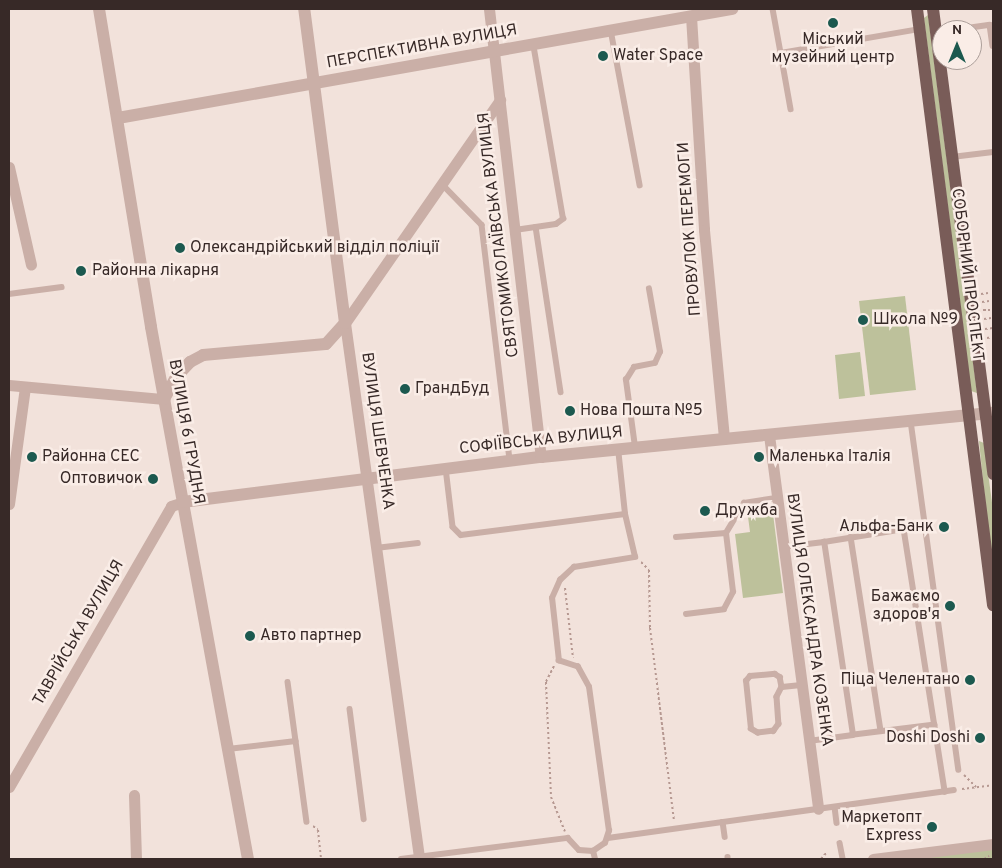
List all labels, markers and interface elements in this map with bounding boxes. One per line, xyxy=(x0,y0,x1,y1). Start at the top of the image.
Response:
marker: Міський музейний центр xyxy=(827,17,839,29)
north arrow xyxy=(932,20,982,70)
street label: ПЕРСПЕКТИВНА ВУЛИЦЯ xyxy=(325,21,519,73)
text: N xyxy=(952,22,962,39)
place label: Міський музейний центр xyxy=(771,30,895,68)
place label: Water Space xyxy=(613,46,703,66)
marker: Water Space xyxy=(597,50,609,62)
street label: СВЯТОМИКОЛАЇВСЬКА ВУЛИЦЯ xyxy=(474,111,524,359)
street label: ПРОВУЛОК ПЕРЕМОГИ xyxy=(674,141,706,317)
street label: СОБОРНИЙ ПРОСПЕКТ xyxy=(947,187,987,363)
place label: Олександрійський відділ поліції xyxy=(190,238,439,258)
marker: Олександрійський відділ поліції xyxy=(174,242,186,254)
place label: Районна лікарня xyxy=(92,261,219,281)
marker: Районна лікарня xyxy=(74,264,88,278)
place label: Школа №9 xyxy=(873,310,958,330)
marker: Школа №9 xyxy=(857,314,869,326)
street label: ВУЛИЦЯ ШЕВЧЕНКА xyxy=(356,351,398,511)
street label: ВУЛИЦЯ 6 ГРУДНЯ xyxy=(164,358,208,506)
place label: ГрандБуд xyxy=(415,379,489,399)
marker: ГрандБуд xyxy=(399,383,411,395)
place label: Нова Пошта №5 xyxy=(580,401,703,421)
marker: Нова Пошта №5 xyxy=(564,405,576,417)
street label: СОФІЇВСЬКА ВУЛИЦЯ xyxy=(458,423,624,459)
place label: Районна СЕС xyxy=(42,447,140,467)
place label: Маленька Італія xyxy=(769,447,891,467)
marker: Районна СЕС xyxy=(26,451,38,463)
marker: Маленька Італія xyxy=(753,451,765,463)
place label: Оптовичок xyxy=(60,469,143,489)
marker: Оптовичок xyxy=(147,473,159,485)
street label: ВУЛИЦЯ ОЛЕКСАНДРА КОЗЕНКА xyxy=(782,492,836,748)
place label: Дружба xyxy=(715,501,777,521)
marker: Дружба xyxy=(699,505,711,517)
place label: Альфа-Банк xyxy=(839,517,934,537)
marker: Альфа-Банк xyxy=(938,521,950,533)
street label: ТАВРІЙСЬКА ВУЛИЦЯ xyxy=(29,557,129,709)
place label: Бажаємо здоров'я xyxy=(871,587,940,625)
marker: Бажаємо здоров'я xyxy=(944,600,956,612)
place label: Авто партнер xyxy=(260,626,361,646)
marker: Авто партнер xyxy=(244,630,256,642)
place label: Піца Челентано xyxy=(841,670,960,690)
marker: Піца Челентано xyxy=(964,674,976,686)
place label: Doshi Doshi xyxy=(886,728,970,748)
marker: Doshi Doshi xyxy=(974,732,986,744)
place label: Маркетопт Express xyxy=(841,808,922,846)
marker: Маркетопт Express xyxy=(926,821,938,833)

